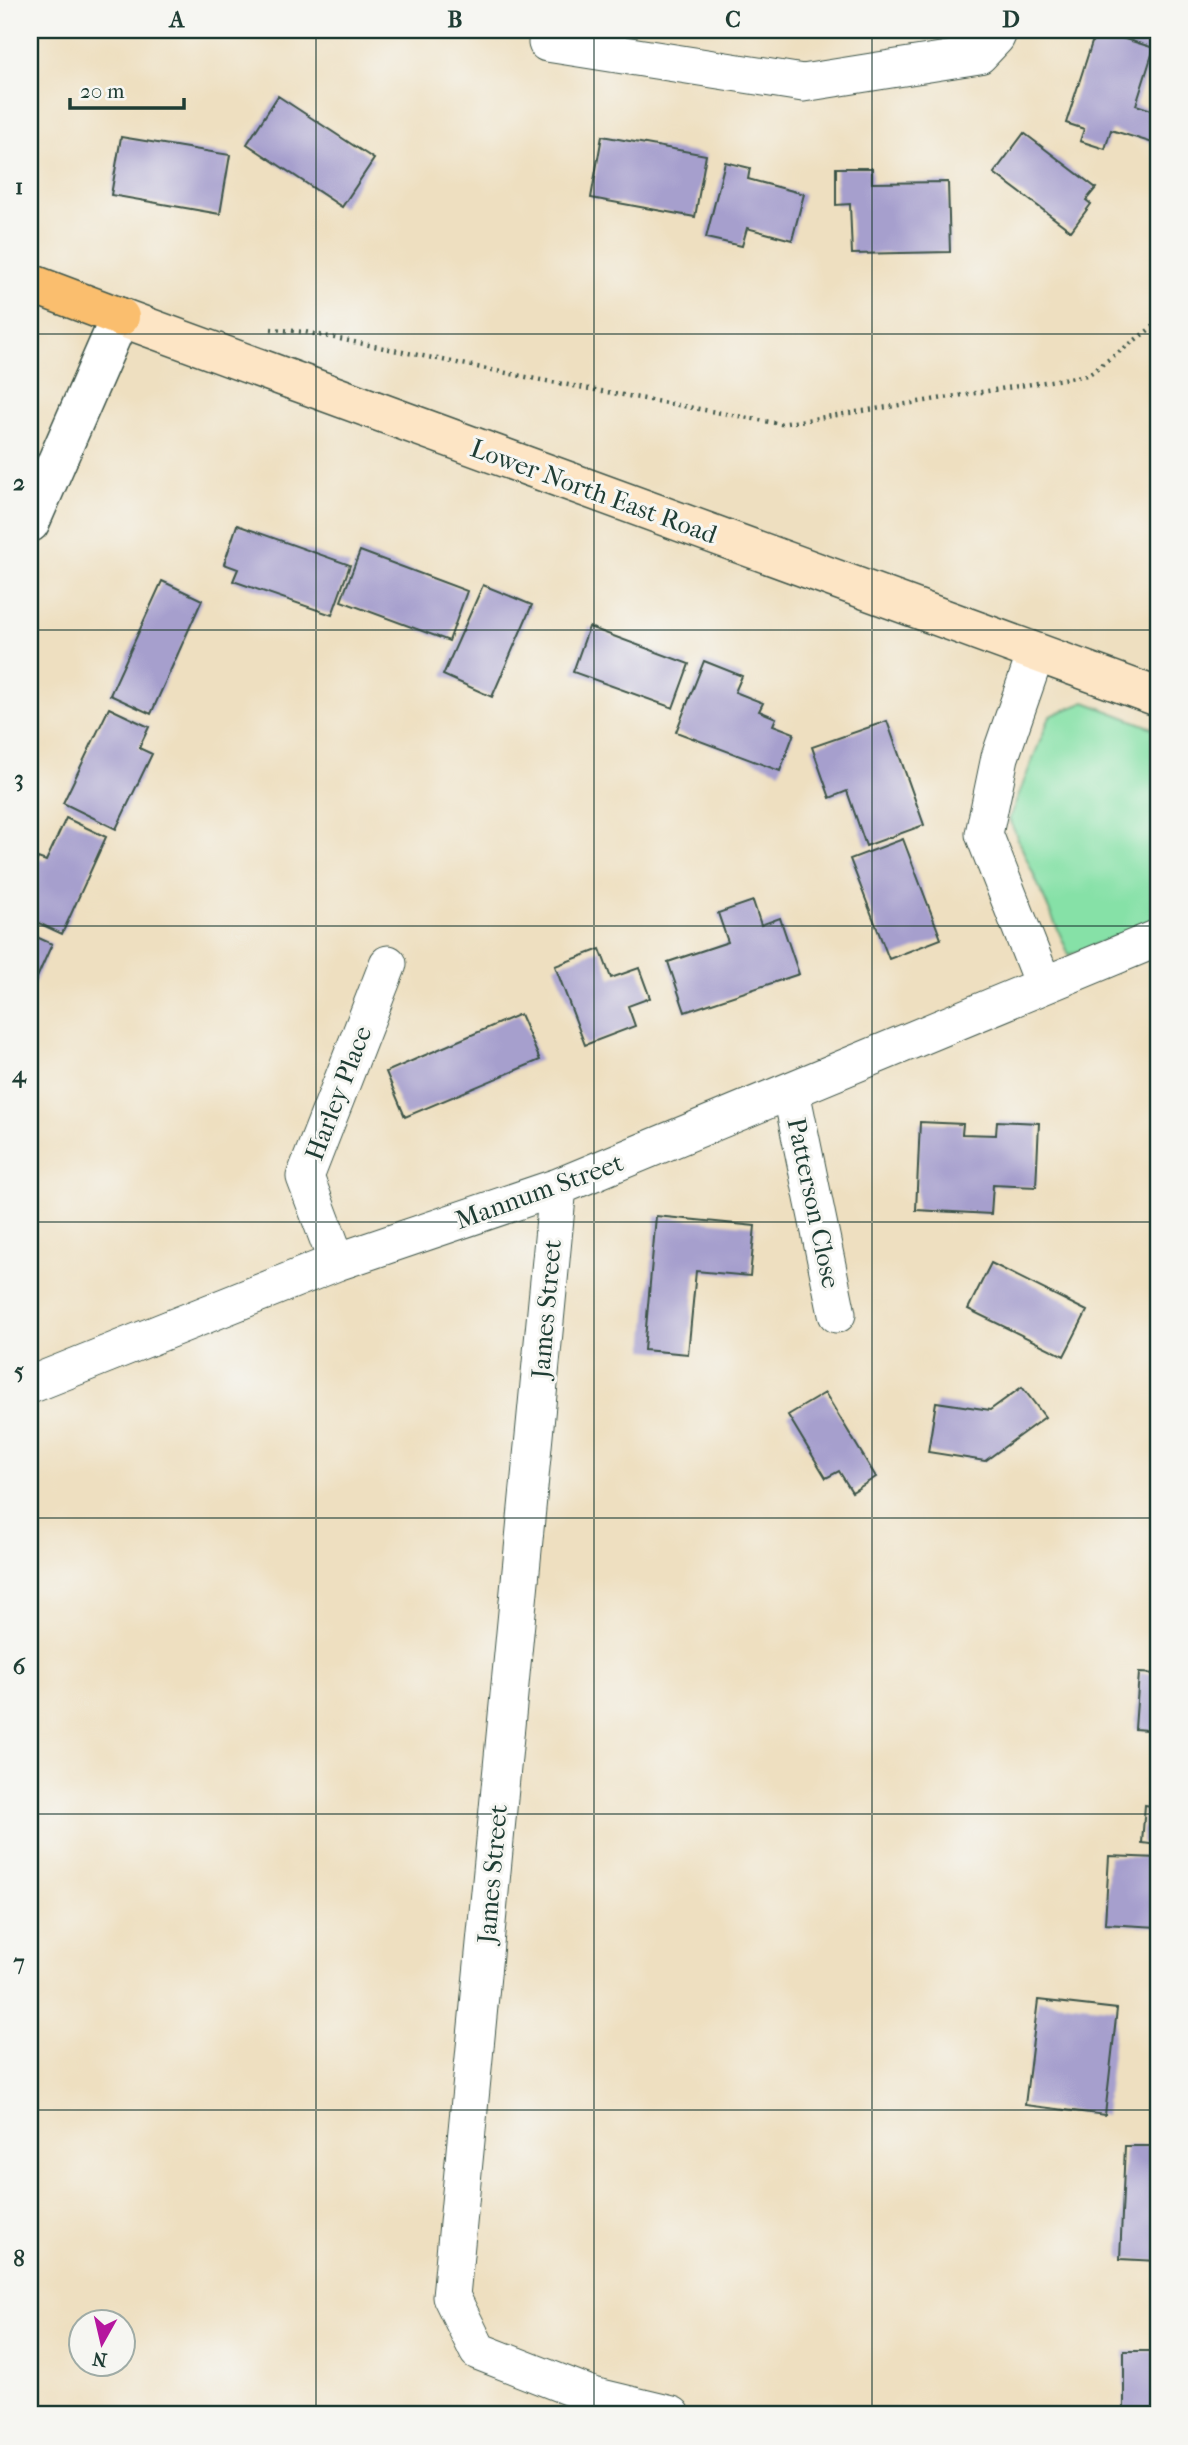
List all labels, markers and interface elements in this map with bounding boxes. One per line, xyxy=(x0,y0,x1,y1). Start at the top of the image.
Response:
text: A xyxy=(168,6,186,33)
text: B xyxy=(448,6,463,33)
text: C xyxy=(725,6,741,33)
text: D xyxy=(1002,6,1020,33)
scale bar xyxy=(70,66,184,110)
text: 20 m xyxy=(80,79,125,103)
text: 1 xyxy=(15,173,23,200)
street label: Lower North East Road xyxy=(466,432,722,551)
text: 2 xyxy=(13,469,25,496)
text: 3 xyxy=(14,765,24,792)
street label: Harley Place xyxy=(299,1021,378,1165)
text: 4 xyxy=(11,1061,27,1088)
street label: Patterson Close xyxy=(780,1115,847,1291)
street label: Mannum Street xyxy=(451,1147,628,1236)
street label: James Street xyxy=(525,1238,568,1382)
text: 5 xyxy=(14,1357,24,1384)
text: 6 xyxy=(13,1653,26,1680)
street label: James Street xyxy=(471,1803,514,1947)
text: 7 xyxy=(12,1949,25,1976)
text: 8 xyxy=(13,2245,25,2272)
north arrow xyxy=(66,2308,136,2378)
text: N xyxy=(91,2347,108,2371)

